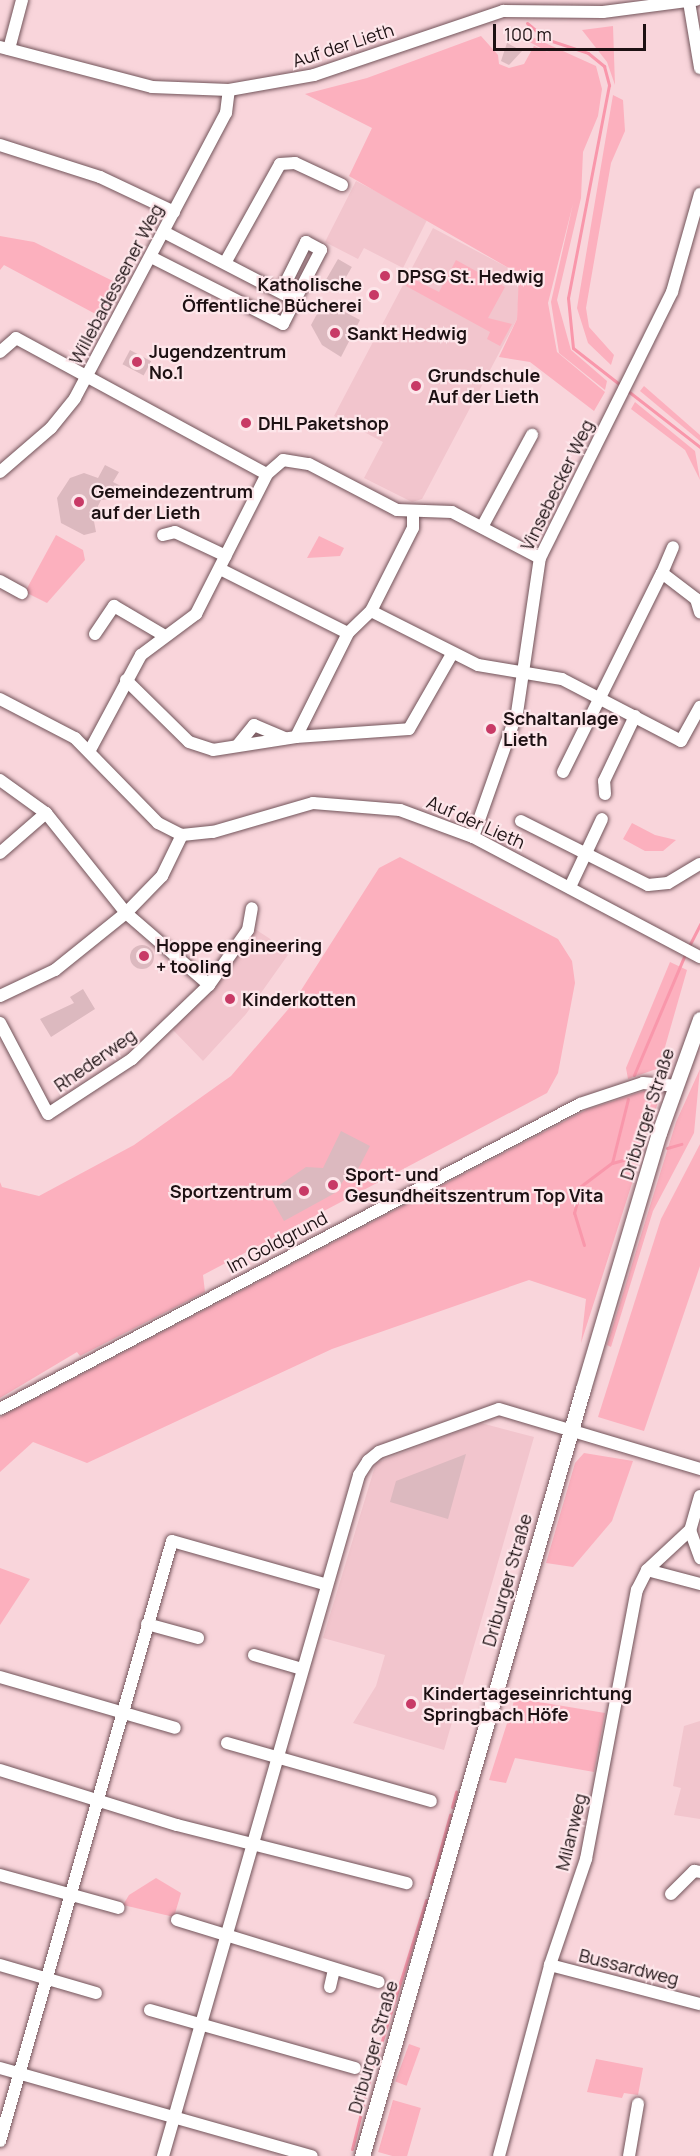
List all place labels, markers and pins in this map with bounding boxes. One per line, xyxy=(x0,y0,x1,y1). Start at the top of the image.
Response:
place label: DPSG St. Hedwig xyxy=(397,265,544,287)
marker: DPSG St. Hedwig xyxy=(378,269,392,283)
place label: Katholische Öffentliche Bücherei xyxy=(182,274,362,316)
marker: Katholische Öffentliche Bücherei xyxy=(367,288,381,302)
place label: Sankt Hedwig xyxy=(347,322,467,344)
marker: Sankt Hedwig xyxy=(328,326,342,340)
place label: Jugendzentrum No.1 xyxy=(149,341,286,384)
marker: Jugendzentrum No.1 xyxy=(130,355,144,369)
place label: Grundschule Auf der Lieth xyxy=(428,365,540,407)
marker: Grundschule Auf der Lieth xyxy=(409,379,423,393)
place label: DHL Paketshop xyxy=(258,412,390,434)
marker: DHL Paketshop xyxy=(239,416,253,430)
place label: Gemeindezentrum auf der Lieth xyxy=(91,481,253,524)
marker: Gemeindezentrum auf der Lieth xyxy=(72,495,86,509)
place label: Schaltanlage Lieth xyxy=(503,708,619,750)
marker: Schaltanlage Lieth xyxy=(484,722,498,736)
place label: Hoppe engineering + tooling xyxy=(156,935,322,978)
marker: Hoppe engineering + tooling xyxy=(137,949,151,963)
place label: Kinderkotten xyxy=(242,988,356,1010)
marker: Kinderkotten xyxy=(223,992,237,1006)
place label: Sport- und Gesundheitszentrum Top Vita xyxy=(345,1164,603,1206)
marker: Sport- und Gesundheitszentrum Top Vita xyxy=(326,1178,340,1192)
place label: Sportzentrum xyxy=(170,1180,292,1202)
marker: Sportzentrum xyxy=(297,1184,311,1198)
place label: Kindertageseinrichtung Springbach Höfe xyxy=(423,1683,632,1726)
marker: Kindertageseinrichtung Springbach Höfe xyxy=(404,1697,418,1711)

